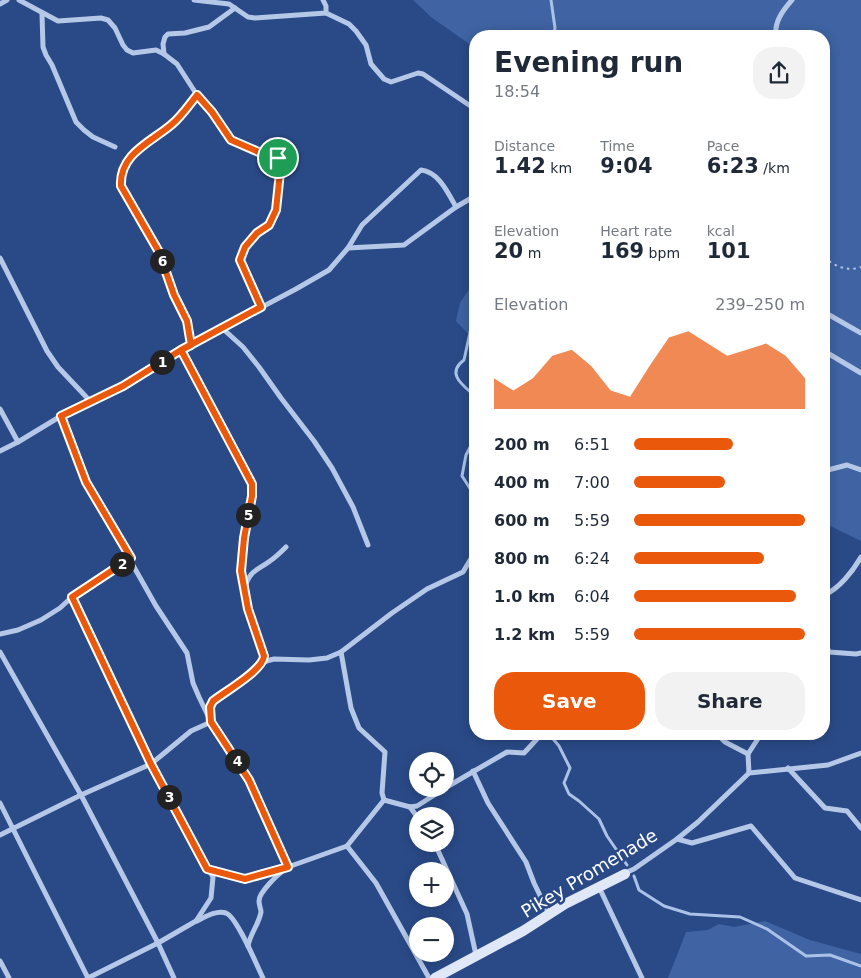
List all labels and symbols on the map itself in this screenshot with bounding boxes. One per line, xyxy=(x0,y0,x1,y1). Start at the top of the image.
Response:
pin xyxy=(257,137,299,179)
pin: 6 xyxy=(150,248,174,274)
pin: 1 xyxy=(150,350,174,374)
pin: 5 xyxy=(236,502,260,528)
pin: 2 xyxy=(110,552,134,576)
pin: 4 xyxy=(224,748,250,774)
pin: 3 xyxy=(156,784,182,810)
street label: Pikey Promenade xyxy=(517,824,661,922)

